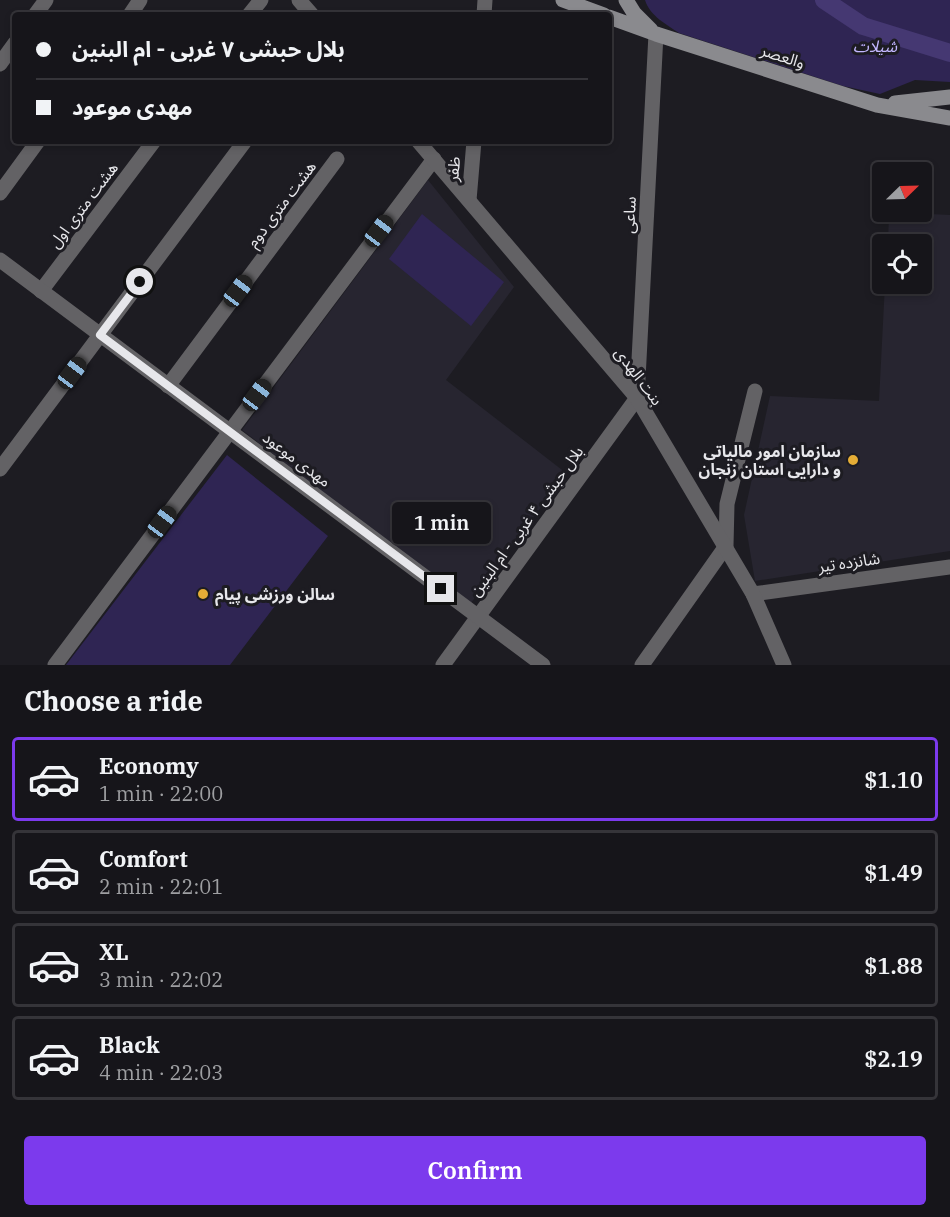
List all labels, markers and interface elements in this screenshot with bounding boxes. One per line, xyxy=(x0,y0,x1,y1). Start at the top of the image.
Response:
text: بلال حبشی ۷ غربی - ام البنین xyxy=(72,34,345,63)
park label: شیلات xyxy=(853,36,897,56)
street label: والعصر xyxy=(758,39,807,72)
text: مهدی موعود xyxy=(72,92,193,121)
street label: ظفر xyxy=(442,155,464,183)
street label: هشت متری دوم xyxy=(242,157,322,253)
street label: هشت متری اول xyxy=(44,158,123,253)
north arrow xyxy=(872,162,932,222)
map controls xyxy=(872,162,932,294)
street label: ساعی xyxy=(618,196,640,234)
car xyxy=(361,211,397,251)
button: locate xyxy=(872,234,932,294)
route start xyxy=(126,268,153,295)
car xyxy=(220,271,256,311)
street label: بنت الهدی xyxy=(611,343,667,409)
car xyxy=(54,353,90,393)
car xyxy=(239,375,275,415)
street label: مهدی موعود xyxy=(259,427,335,491)
place label: سازمان امور مالیاتی و دارایی استان زنجان xyxy=(699,441,841,479)
street label: بلال حبشی ۴ غربی - ام البنین xyxy=(465,442,590,602)
marker: سازمان امور مالیاتی و دارایی استان زنجان xyxy=(846,453,860,467)
car xyxy=(144,502,180,542)
callout: 1 min xyxy=(392,502,490,544)
text: 1 min xyxy=(414,509,469,536)
street label: شانزده تیر xyxy=(816,548,881,576)
route end xyxy=(427,575,454,602)
place label: سالن ورزشی پیام xyxy=(215,584,335,606)
marker: سالن ورزشی پیام xyxy=(196,587,210,601)
text: Choose a ride xyxy=(24,683,203,718)
text: Economy xyxy=(99,751,199,780)
icon: car xyxy=(27,752,81,806)
text: $1.10 xyxy=(864,765,923,794)
text: 1 min · 22:00 xyxy=(99,780,223,807)
text: Comfort xyxy=(99,844,188,873)
icon: car xyxy=(27,845,81,899)
text: $1.49 xyxy=(864,858,923,887)
text: 2 min · 22:01 xyxy=(99,873,223,900)
text: XL xyxy=(99,937,129,966)
icon: car xyxy=(27,938,81,992)
text: $1.88 xyxy=(864,951,923,980)
text: 3 min · 22:02 xyxy=(99,966,223,993)
text: Black xyxy=(99,1030,160,1059)
icon: car xyxy=(27,1031,81,1085)
text: $2.19 xyxy=(864,1044,923,1073)
text: 4 min · 22:03 xyxy=(99,1059,223,1086)
button: Confirm xyxy=(24,1136,926,1205)

